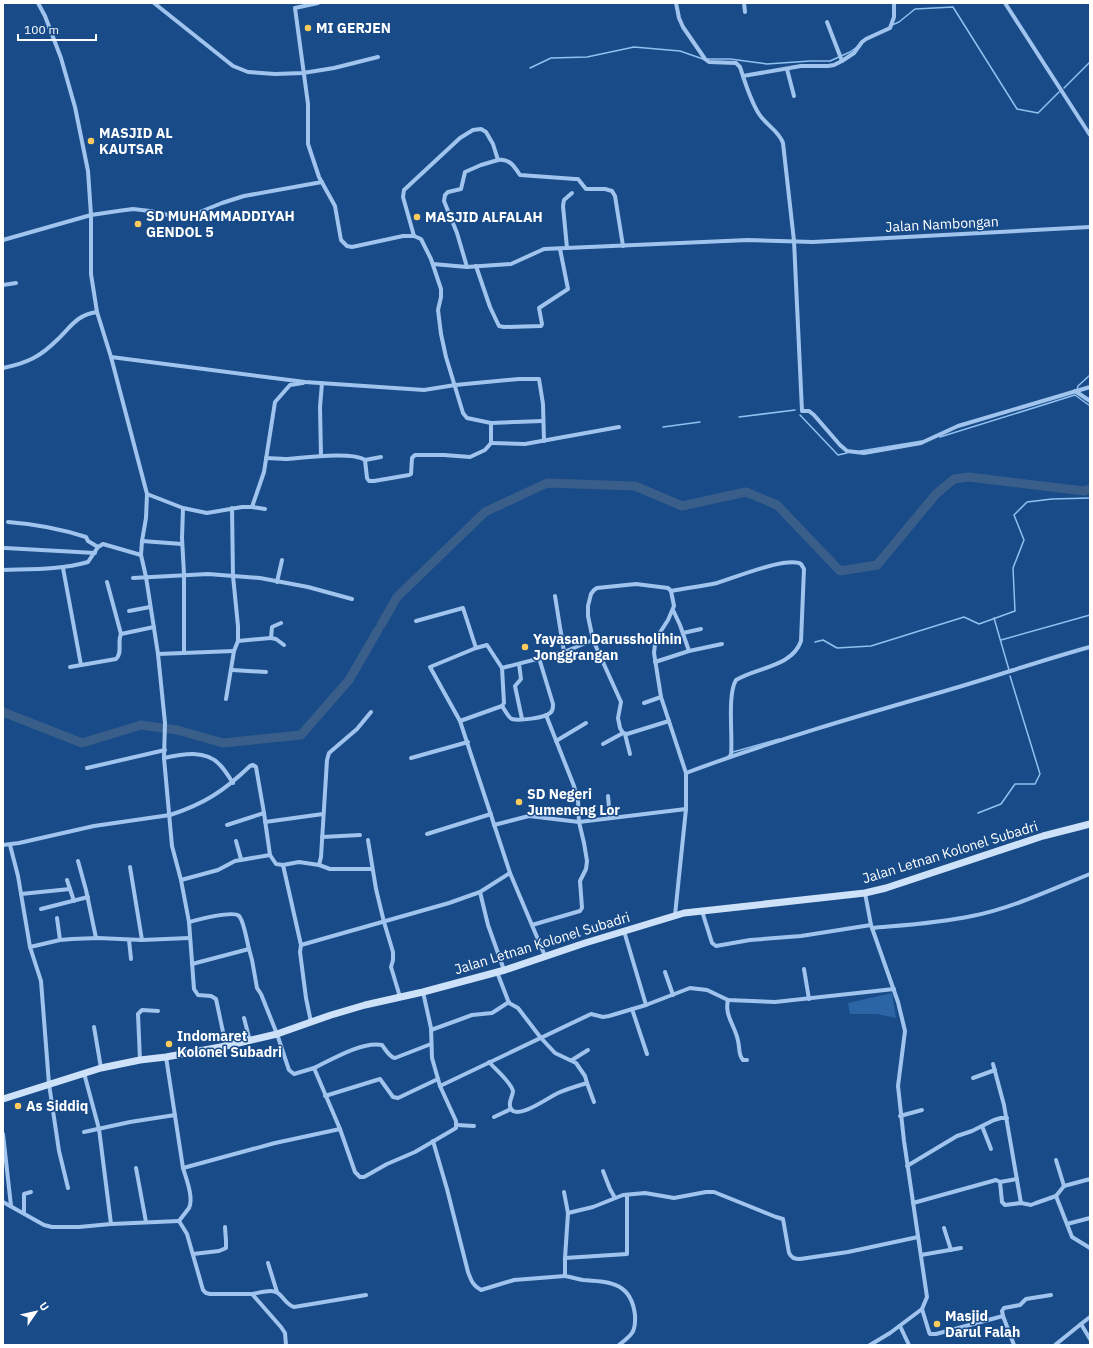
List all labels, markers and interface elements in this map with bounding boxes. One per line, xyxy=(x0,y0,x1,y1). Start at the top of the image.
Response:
scale bar xyxy=(18,16,96,42)
place label: MI GERJEN xyxy=(316,19,391,37)
text: 100 m xyxy=(24,22,59,37)
marker: MI GERJEN xyxy=(303,23,313,33)
place label: MASJID AL KAUTSAR xyxy=(99,124,173,158)
marker: MASJID AL KAUTSAR xyxy=(86,136,96,146)
place label: SD MUHAMMADDIYAH GENDOL 5 xyxy=(146,207,295,241)
place label: MASJID ALFALAH xyxy=(425,208,543,226)
marker: MASJID ALFALAH xyxy=(412,212,422,222)
street label: Jalan Nambongan xyxy=(885,212,999,236)
marker: SD MUHAMMADDIYAH GENDOL 5 xyxy=(133,219,143,229)
place label: Yayasan Darussholihin Jonggrangan xyxy=(533,630,682,664)
marker: Yayasan Darussholihin Jonggrangan xyxy=(520,642,530,652)
place label: SD Negeri Jumeneng Lor xyxy=(527,785,620,819)
marker: SD Negeri Jumeneng Lor xyxy=(514,797,524,807)
street label: Jalan Letnan Kolonel Subadri xyxy=(860,817,1040,887)
street label: Jalan Letnan Kolonel Subadri xyxy=(452,908,632,978)
place label: Indomaret Kolonel Subadri xyxy=(177,1027,282,1061)
marker: Indomaret Kolonel Subadri xyxy=(164,1039,174,1049)
place label: As Siddiq xyxy=(26,1097,88,1115)
marker: As Siddiq xyxy=(13,1101,23,1111)
north arrow xyxy=(16,1292,56,1332)
text: U xyxy=(36,1299,52,1313)
place label: Masjid Darul Falah xyxy=(945,1307,1020,1341)
marker: Masjid Darul Falah xyxy=(932,1319,942,1329)

